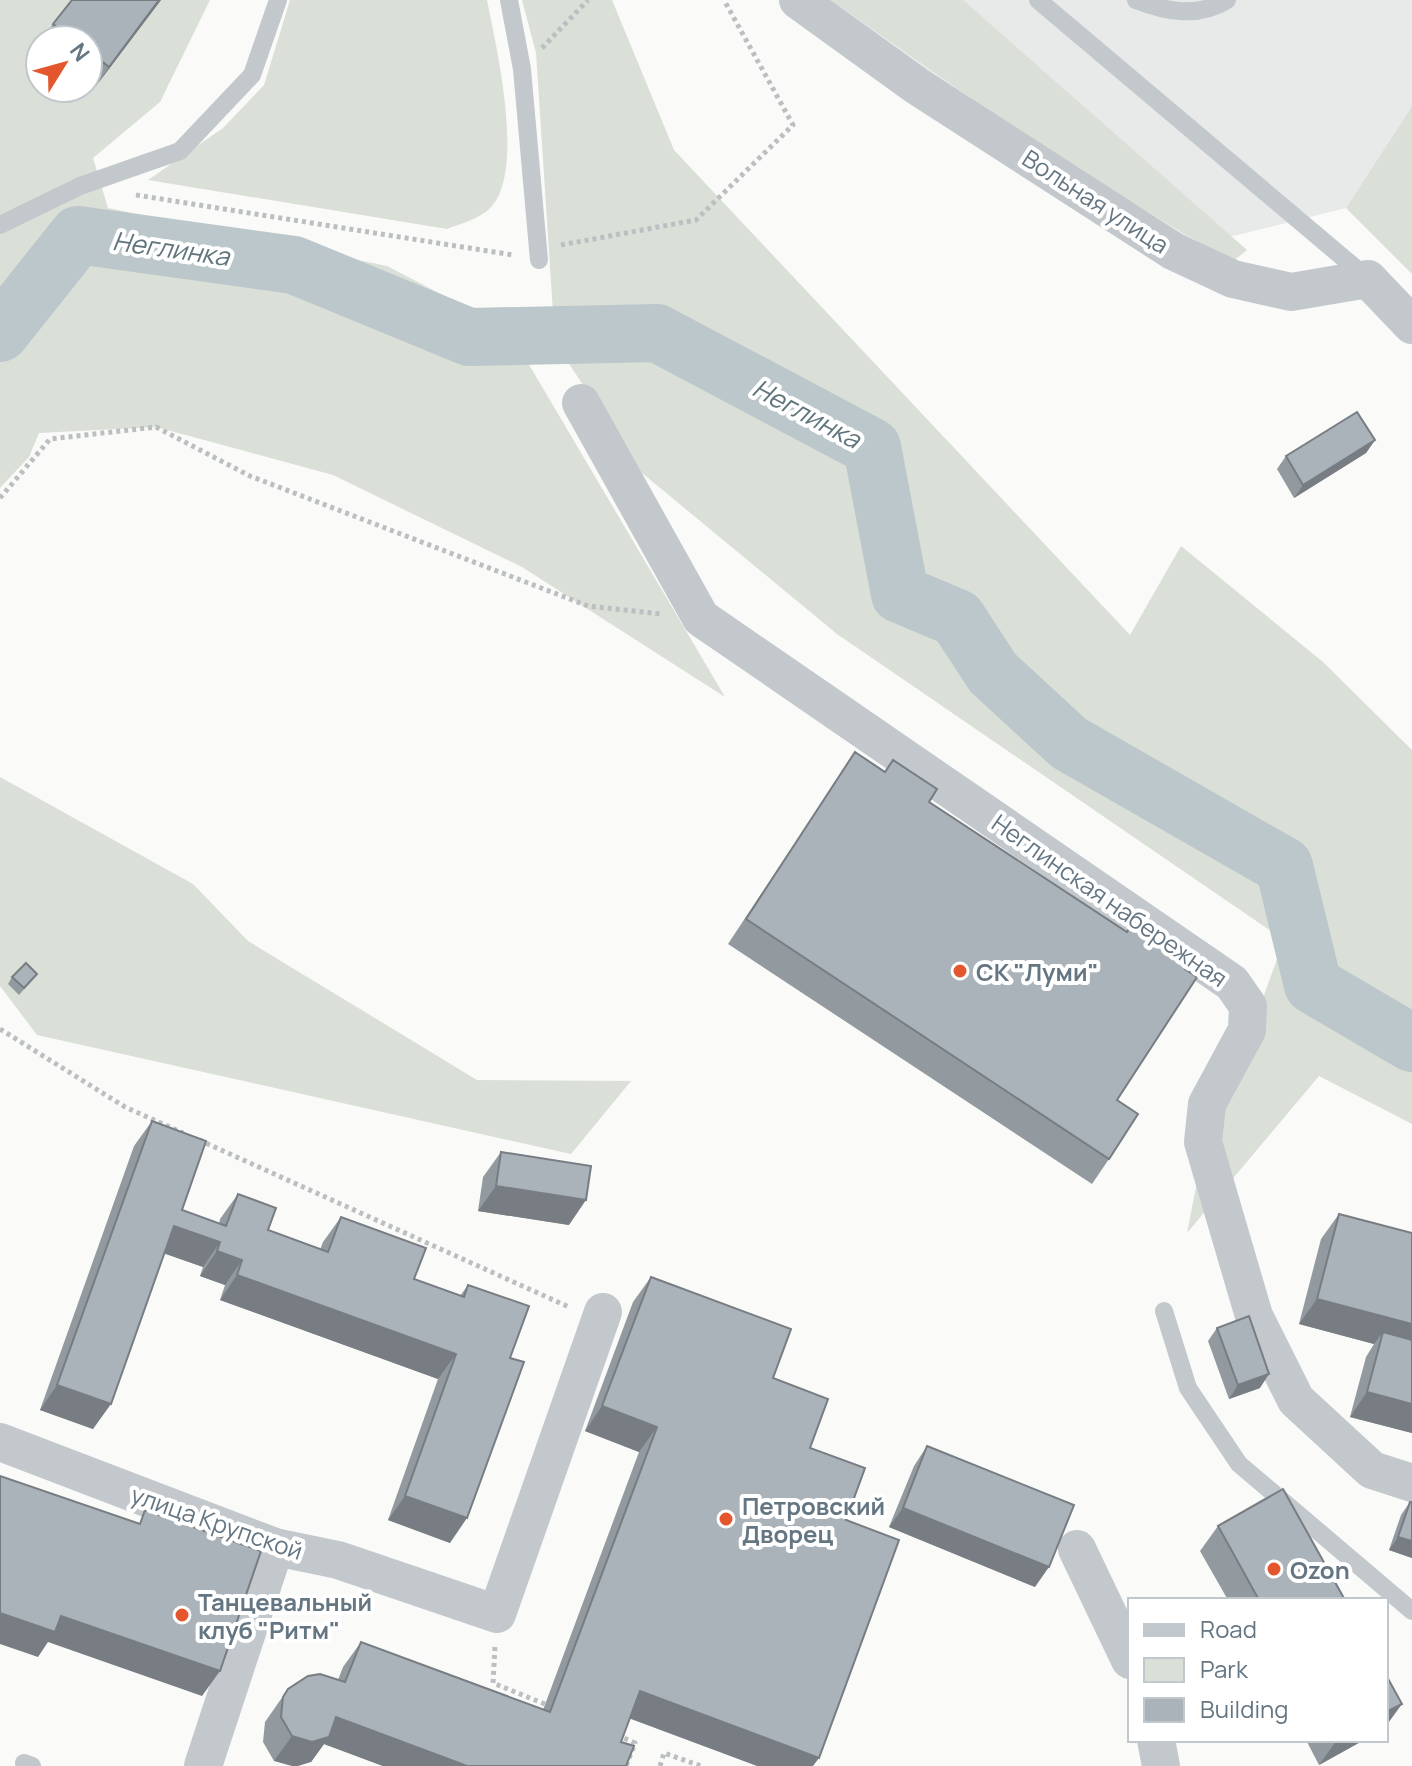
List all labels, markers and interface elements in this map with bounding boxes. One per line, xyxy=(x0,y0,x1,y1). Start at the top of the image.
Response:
north arrow xyxy=(24,24,104,104)
text: N xyxy=(63,37,97,67)
street label: Вольная улица xyxy=(1016,141,1176,261)
water label: Неглинка xyxy=(110,222,233,274)
water label: Неглинка xyxy=(747,370,869,457)
street label: Неглинская набережная xyxy=(986,806,1234,994)
place label: СК "Луми" xyxy=(976,955,1099,988)
marker: СК "Луми" xyxy=(951,962,969,980)
street label: улица Крупской xyxy=(127,1477,307,1567)
place label: Петровский Дворец xyxy=(742,1489,885,1550)
marker: Петровский Дворец xyxy=(717,1510,735,1528)
place label: Ozon xyxy=(1290,1553,1350,1586)
marker: Ozon xyxy=(1265,1560,1283,1578)
place label: Танцевальный клуб "Ритм" xyxy=(198,1585,372,1646)
legend xyxy=(1128,1598,1388,1742)
marker: Танцевальный клуб "Ритм" xyxy=(173,1606,191,1624)
text: Road xyxy=(1200,1612,1257,1645)
text: Park xyxy=(1200,1652,1249,1685)
text: Building xyxy=(1200,1692,1288,1725)

